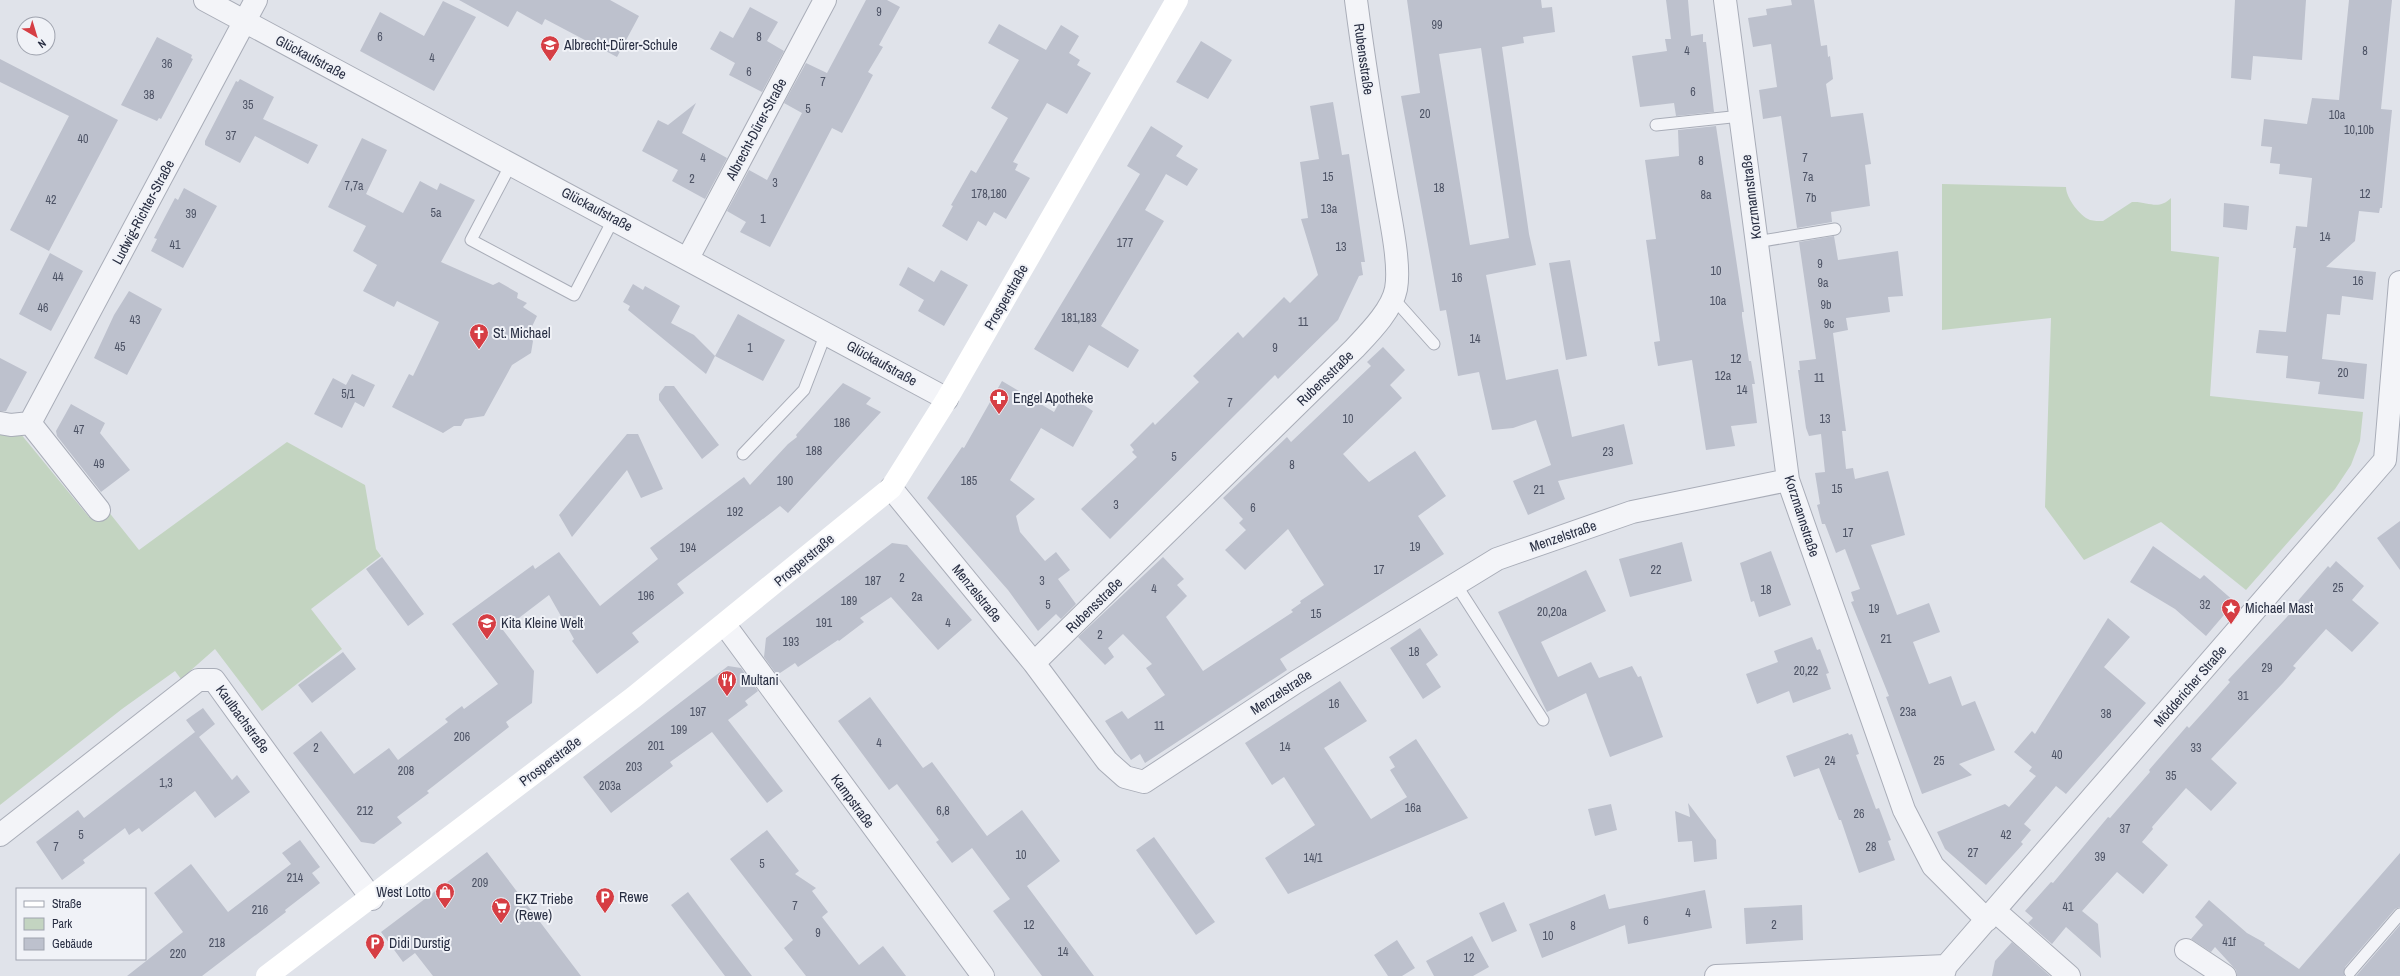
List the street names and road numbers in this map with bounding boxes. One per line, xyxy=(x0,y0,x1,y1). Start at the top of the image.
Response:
street label: Rubensstraße xyxy=(1350,22,1378,96)
street label: Glückaufstraße xyxy=(272,31,350,83)
street label: Albrecht-Dürer-Straße xyxy=(721,75,790,184)
street label: Korzmannstraße xyxy=(1737,154,1765,240)
street label: Ludwig-Richter-Straße xyxy=(108,157,178,267)
street label: Glückaufstraße xyxy=(558,183,636,235)
street label: Prosperstraße xyxy=(980,261,1032,333)
street label: Glückaufstraße xyxy=(844,336,920,390)
street label: Rubensstraße xyxy=(1293,346,1357,410)
street label: Korzmannstraße xyxy=(1780,473,1824,559)
street label: Menzelstraße xyxy=(1527,516,1599,556)
street label: Prosperstraße xyxy=(770,530,838,590)
street label: Menzelstraße xyxy=(948,560,1006,626)
street label: Rubensstraße xyxy=(1062,573,1126,637)
street label: Möddericher Straße xyxy=(2150,642,2230,730)
street label: Menzelstraße xyxy=(1247,666,1315,718)
street label: Kaulbachstraße xyxy=(212,681,274,757)
street label: Prosperstraße xyxy=(516,732,584,790)
street label: Kampstraße xyxy=(827,770,879,832)

